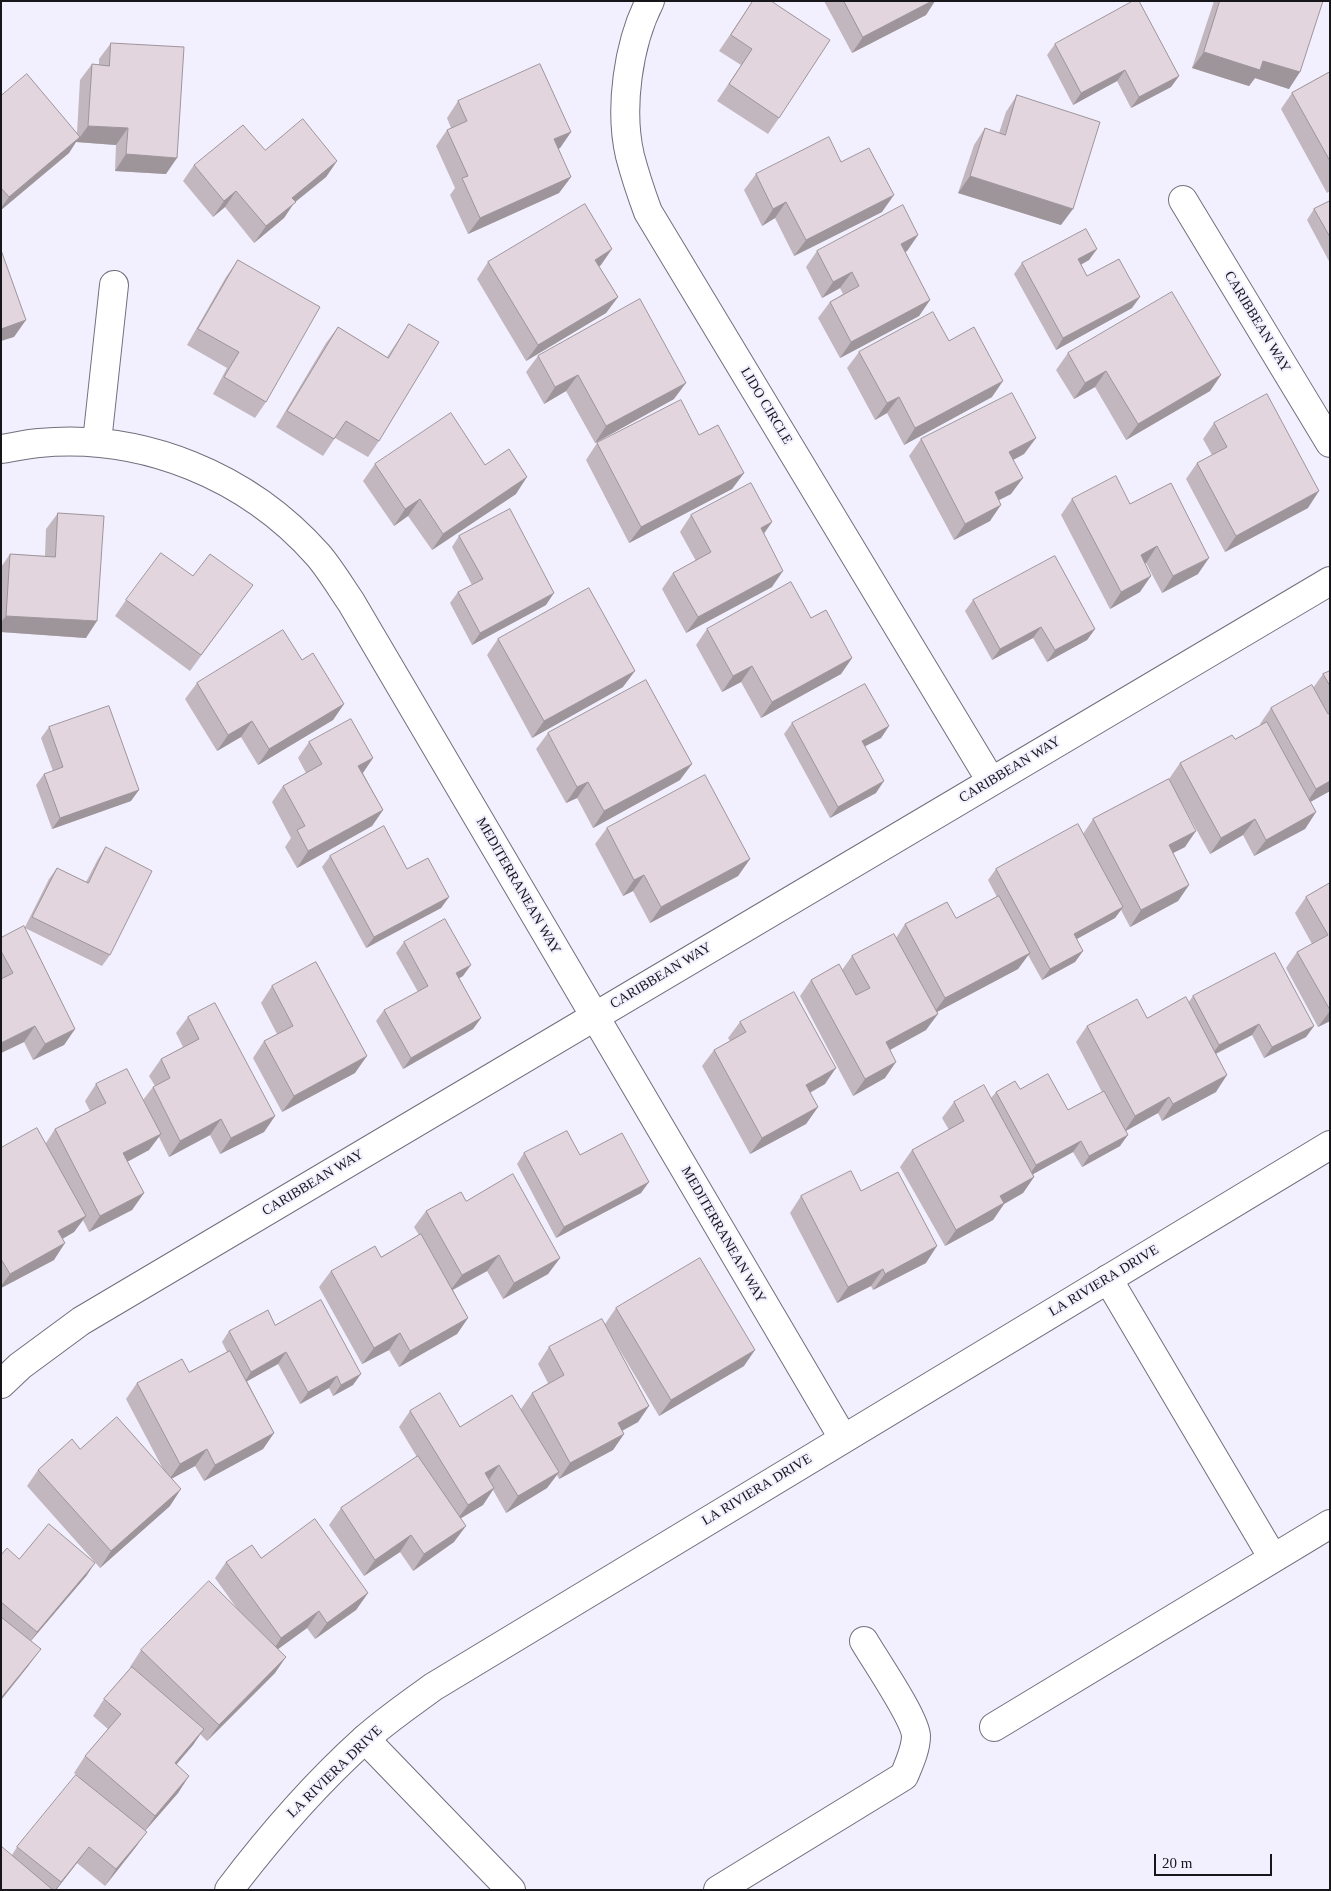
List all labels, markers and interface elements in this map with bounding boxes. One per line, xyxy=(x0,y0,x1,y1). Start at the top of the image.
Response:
street label: CARIBBEAN WAY xyxy=(1220,268,1294,376)
street label: LIDO CIRCLE xyxy=(736,365,796,447)
street label: CARIBBEAN WAY xyxy=(956,733,1064,807)
street label: MEDITERRANEAN WAY xyxy=(472,815,564,957)
street label: CARIBBEAN WAY xyxy=(607,939,715,1013)
street label: CARIBBEAN WAY xyxy=(259,1146,367,1220)
street label: MEDITERRANEAN WAY xyxy=(677,1164,769,1306)
street label: LA RIVIERA DRIVE xyxy=(1046,1242,1162,1320)
street label: LA RIVIERA DRIVE xyxy=(699,1451,815,1529)
street label: LA RIVIERA DRIVE xyxy=(284,1722,386,1822)
scale bar xyxy=(1156,1844,1274,1876)
text: 20 m xyxy=(1162,1855,1192,1871)

